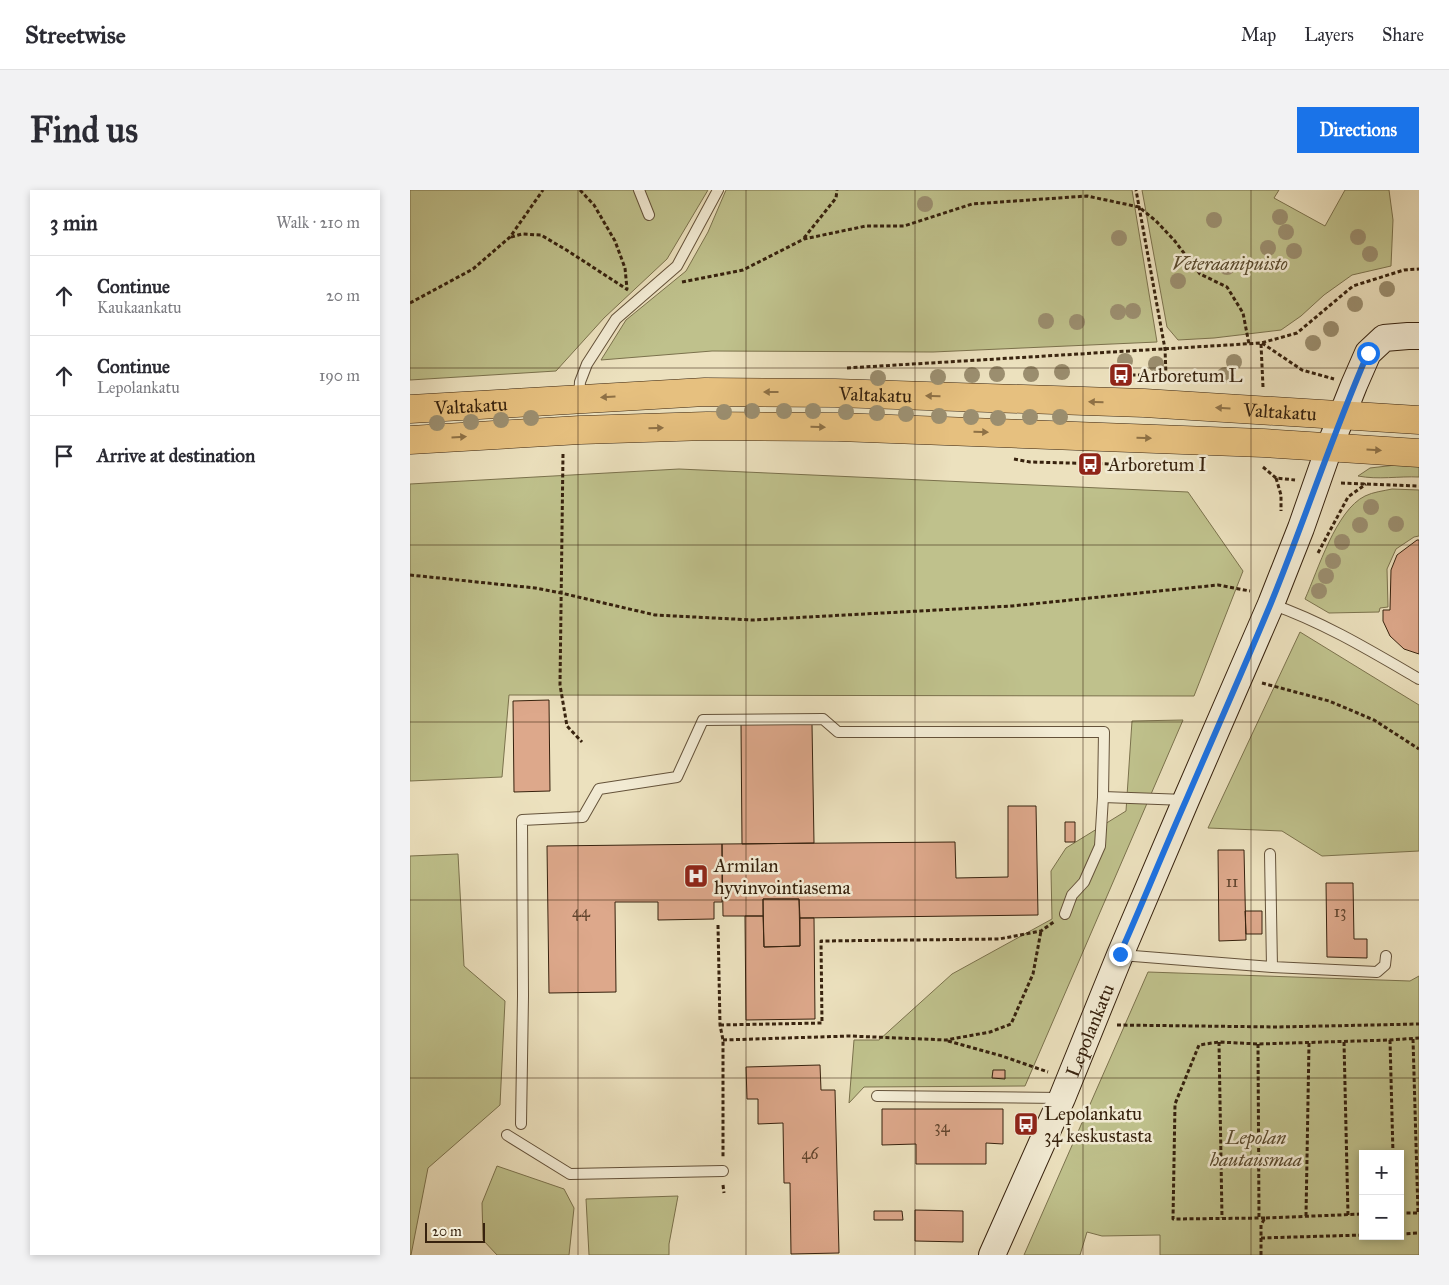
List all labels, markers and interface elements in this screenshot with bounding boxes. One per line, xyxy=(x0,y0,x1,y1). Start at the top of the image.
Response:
text: Streetwise xyxy=(25,20,126,50)
text: Map xyxy=(1241,24,1276,46)
text: Layers xyxy=(1304,24,1354,46)
text: Share xyxy=(1382,24,1424,46)
button: Directions xyxy=(1297,107,1419,153)
text: Find us xyxy=(30,109,138,152)
text: 3 min xyxy=(50,210,98,236)
text: Walk · 210 m xyxy=(276,213,360,232)
park label: Veteraanipuisto xyxy=(1172,252,1288,276)
text: Continue xyxy=(97,275,170,298)
icon: ahead xyxy=(50,282,78,310)
text: 20 m xyxy=(326,286,360,305)
text: Kaukaankatu xyxy=(97,298,182,317)
route start xyxy=(1357,342,1380,365)
text: Continue xyxy=(97,355,170,378)
icon: ahead xyxy=(50,362,78,390)
bus stop icon: Arboretum L xyxy=(1108,362,1134,388)
place label: Arboretum L xyxy=(1137,364,1243,387)
text: 190 m xyxy=(319,366,360,385)
text: Lepolankatu xyxy=(97,378,180,397)
street label: Valtakatu xyxy=(837,382,912,407)
one-way arrow xyxy=(762,388,778,396)
street label: Valtakatu xyxy=(433,392,508,420)
one-way arrow xyxy=(925,392,941,400)
one-way arrow xyxy=(600,393,616,401)
one-way arrow xyxy=(1087,397,1103,405)
street label: Valtakatu xyxy=(1242,398,1317,426)
one-way arrow xyxy=(1215,403,1231,411)
one-way arrow xyxy=(648,423,664,431)
one-way arrow xyxy=(811,423,827,431)
one-way arrow xyxy=(973,428,989,436)
one-way arrow xyxy=(451,433,467,441)
one-way arrow xyxy=(1136,434,1152,442)
icon: arrive xyxy=(50,442,78,470)
text: Arrive at destination xyxy=(97,444,255,467)
one-way arrow xyxy=(1366,447,1382,455)
bus stop icon: Arboretum I xyxy=(1077,451,1103,477)
place label: Arboretum I xyxy=(1107,453,1207,476)
place label: Armilan hyvinvointiasema xyxy=(713,854,851,899)
hospital icon: Armilan hyvinvointiasema xyxy=(683,863,709,889)
house number: 11 xyxy=(1226,872,1238,891)
house number: 44 xyxy=(572,902,591,921)
house number: 13 xyxy=(1334,902,1346,921)
route end xyxy=(1109,943,1132,966)
street label: Lepolankatu xyxy=(1061,981,1119,1080)
place label: Lepolankatu 34 keskustasta xyxy=(1044,1102,1153,1147)
bus stop icon: Lepolankatu 34 keskustasta xyxy=(1013,1111,1039,1137)
house number: 34 xyxy=(934,1117,951,1136)
park label: Lepolan hautausmaa xyxy=(1209,1126,1302,1171)
house number: 46 xyxy=(801,1144,819,1163)
map controls xyxy=(1359,1150,1404,1240)
button: + xyxy=(1359,1150,1404,1195)
button: − xyxy=(1359,1195,1404,1240)
scale bar xyxy=(425,1220,485,1243)
text: 20 m xyxy=(432,1223,462,1240)

